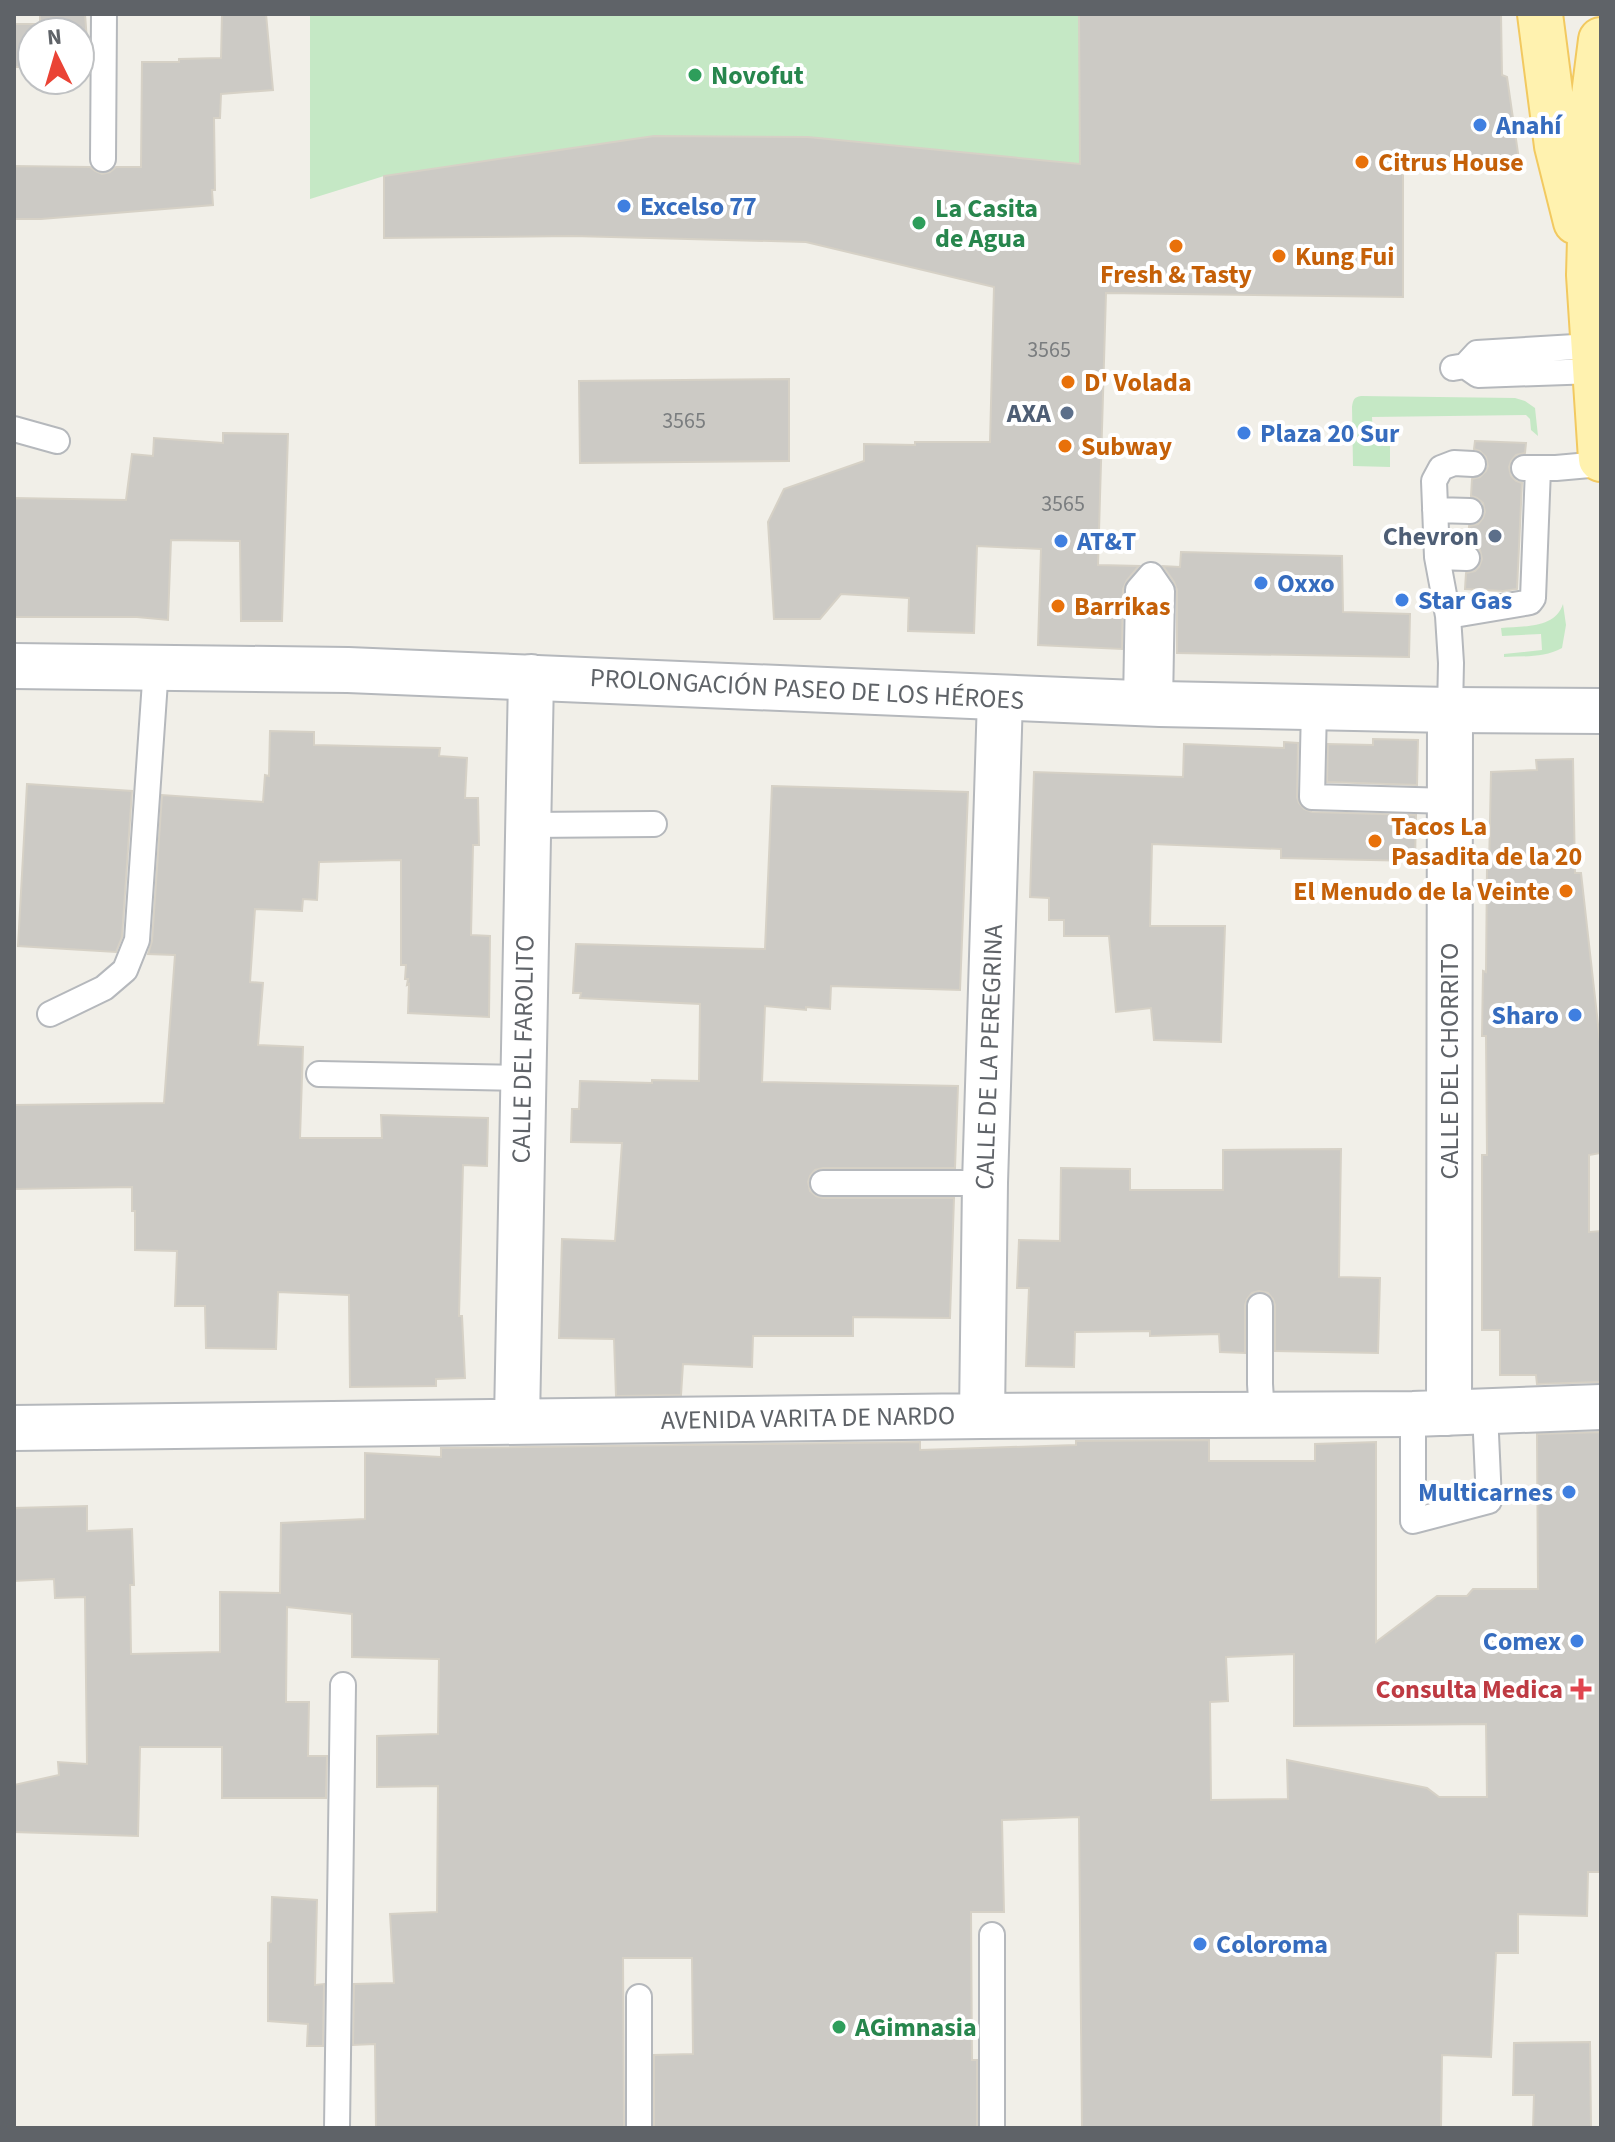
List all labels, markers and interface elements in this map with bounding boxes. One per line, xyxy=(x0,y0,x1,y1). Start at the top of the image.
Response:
north arrow xyxy=(16,16,96,96)
text: N xyxy=(46,20,63,54)
place label: Novofut xyxy=(711,57,804,94)
marker: Novofut xyxy=(686,66,704,84)
place label: Anahí xyxy=(1495,107,1563,144)
marker: Anahí xyxy=(1471,116,1489,134)
place label: Citrus House xyxy=(1378,144,1524,181)
marker: Citrus House xyxy=(1353,153,1371,171)
place label: Excelso 77 xyxy=(640,188,757,225)
place label: La Casita de Agua xyxy=(935,190,1038,257)
marker: Excelso 77 xyxy=(615,197,633,215)
marker: La Casita de Agua xyxy=(910,214,928,232)
marker: Fresh & Tasty xyxy=(1167,237,1185,255)
place label: Kung Fui xyxy=(1295,238,1394,275)
marker: Kung Fui xyxy=(1270,247,1288,265)
place label: Fresh & Tasty xyxy=(1100,256,1252,293)
house number: 3565 xyxy=(1027,334,1071,366)
place label: D' Volada xyxy=(1084,364,1192,401)
marker: D' Volada xyxy=(1059,373,1077,391)
place label: AXA xyxy=(1006,395,1052,432)
marker: AXA xyxy=(1058,404,1076,422)
house number: 3565 xyxy=(662,405,706,437)
place label: Plaza 20 Sur xyxy=(1260,415,1400,452)
marker: Plaza 20 Sur xyxy=(1235,424,1253,442)
place label: Subway xyxy=(1081,428,1173,465)
marker: Subway xyxy=(1056,437,1074,455)
house number: 3565 xyxy=(1041,488,1085,520)
place label: Chevron xyxy=(1383,518,1479,555)
place label: AT&T xyxy=(1076,523,1136,560)
marker: Chevron xyxy=(1486,527,1504,545)
marker: AT&T xyxy=(1052,532,1070,550)
place label: Oxxo xyxy=(1277,565,1335,602)
marker: Oxxo xyxy=(1252,574,1270,592)
place label: Star Gas xyxy=(1418,582,1512,619)
place label: Barrikas xyxy=(1074,588,1171,625)
marker: Star Gas xyxy=(1393,591,1411,609)
marker: Barrikas xyxy=(1049,597,1067,615)
street label: PROLONGACIÓN PASEO DE LOS HÉROES xyxy=(589,659,1025,719)
place label: Tacos La Pasadita de la 20 xyxy=(1391,808,1582,875)
marker: Tacos La Pasadita de la 20 xyxy=(1366,832,1384,850)
place label: El Menudo de la Veinte xyxy=(1293,873,1550,910)
marker: El Menudo de la Veinte xyxy=(1557,882,1575,900)
street label: CALLE DE LA PEREGRINA xyxy=(966,923,1012,1190)
street label: CALLE DEL FAROLITO xyxy=(503,934,543,1164)
street label: CALLE DEL CHORRITO xyxy=(1431,943,1468,1179)
place label: Sharo xyxy=(1491,997,1559,1034)
marker: Sharo xyxy=(1566,1006,1584,1024)
street label: AVENIDA VARITA DE NARDO xyxy=(660,1397,956,1439)
place label: Multicarnes xyxy=(1418,1474,1553,1511)
marker: Multicarnes xyxy=(1560,1483,1578,1501)
place label: Comex xyxy=(1483,1623,1561,1660)
marker: Comex xyxy=(1568,1632,1586,1650)
place label: Consulta Medica xyxy=(1376,1671,1563,1708)
marker: Consulta Medica xyxy=(1570,1678,1592,1700)
place label: Coloroma xyxy=(1216,1926,1328,1963)
marker: Coloroma xyxy=(1191,1935,1209,1953)
place label: AGimnasia xyxy=(854,2009,977,2046)
marker: AGimnasia xyxy=(830,2018,848,2036)

